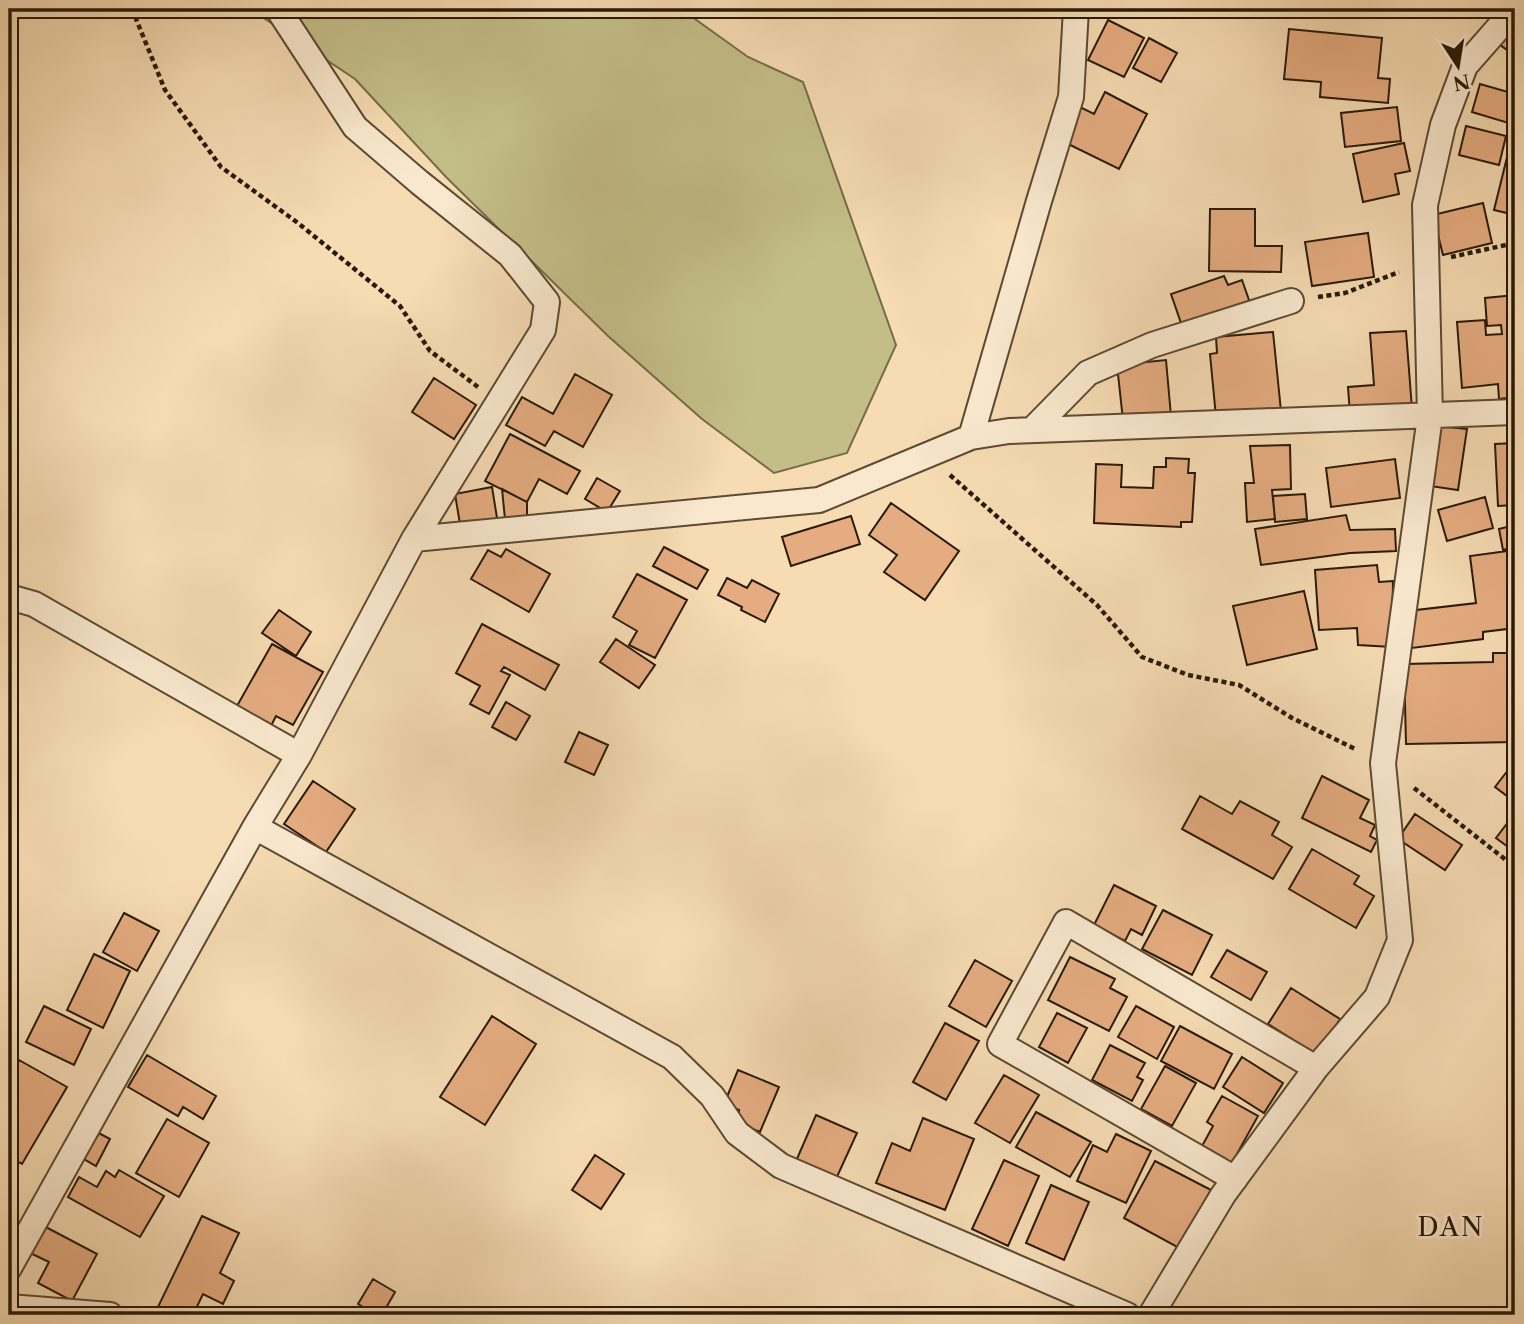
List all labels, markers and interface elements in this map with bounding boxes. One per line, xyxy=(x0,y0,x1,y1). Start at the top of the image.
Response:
north arrow xyxy=(1422,32,1492,102)
text: N xyxy=(1451,69,1472,95)
district label: DAN xyxy=(1418,1211,1484,1243)

